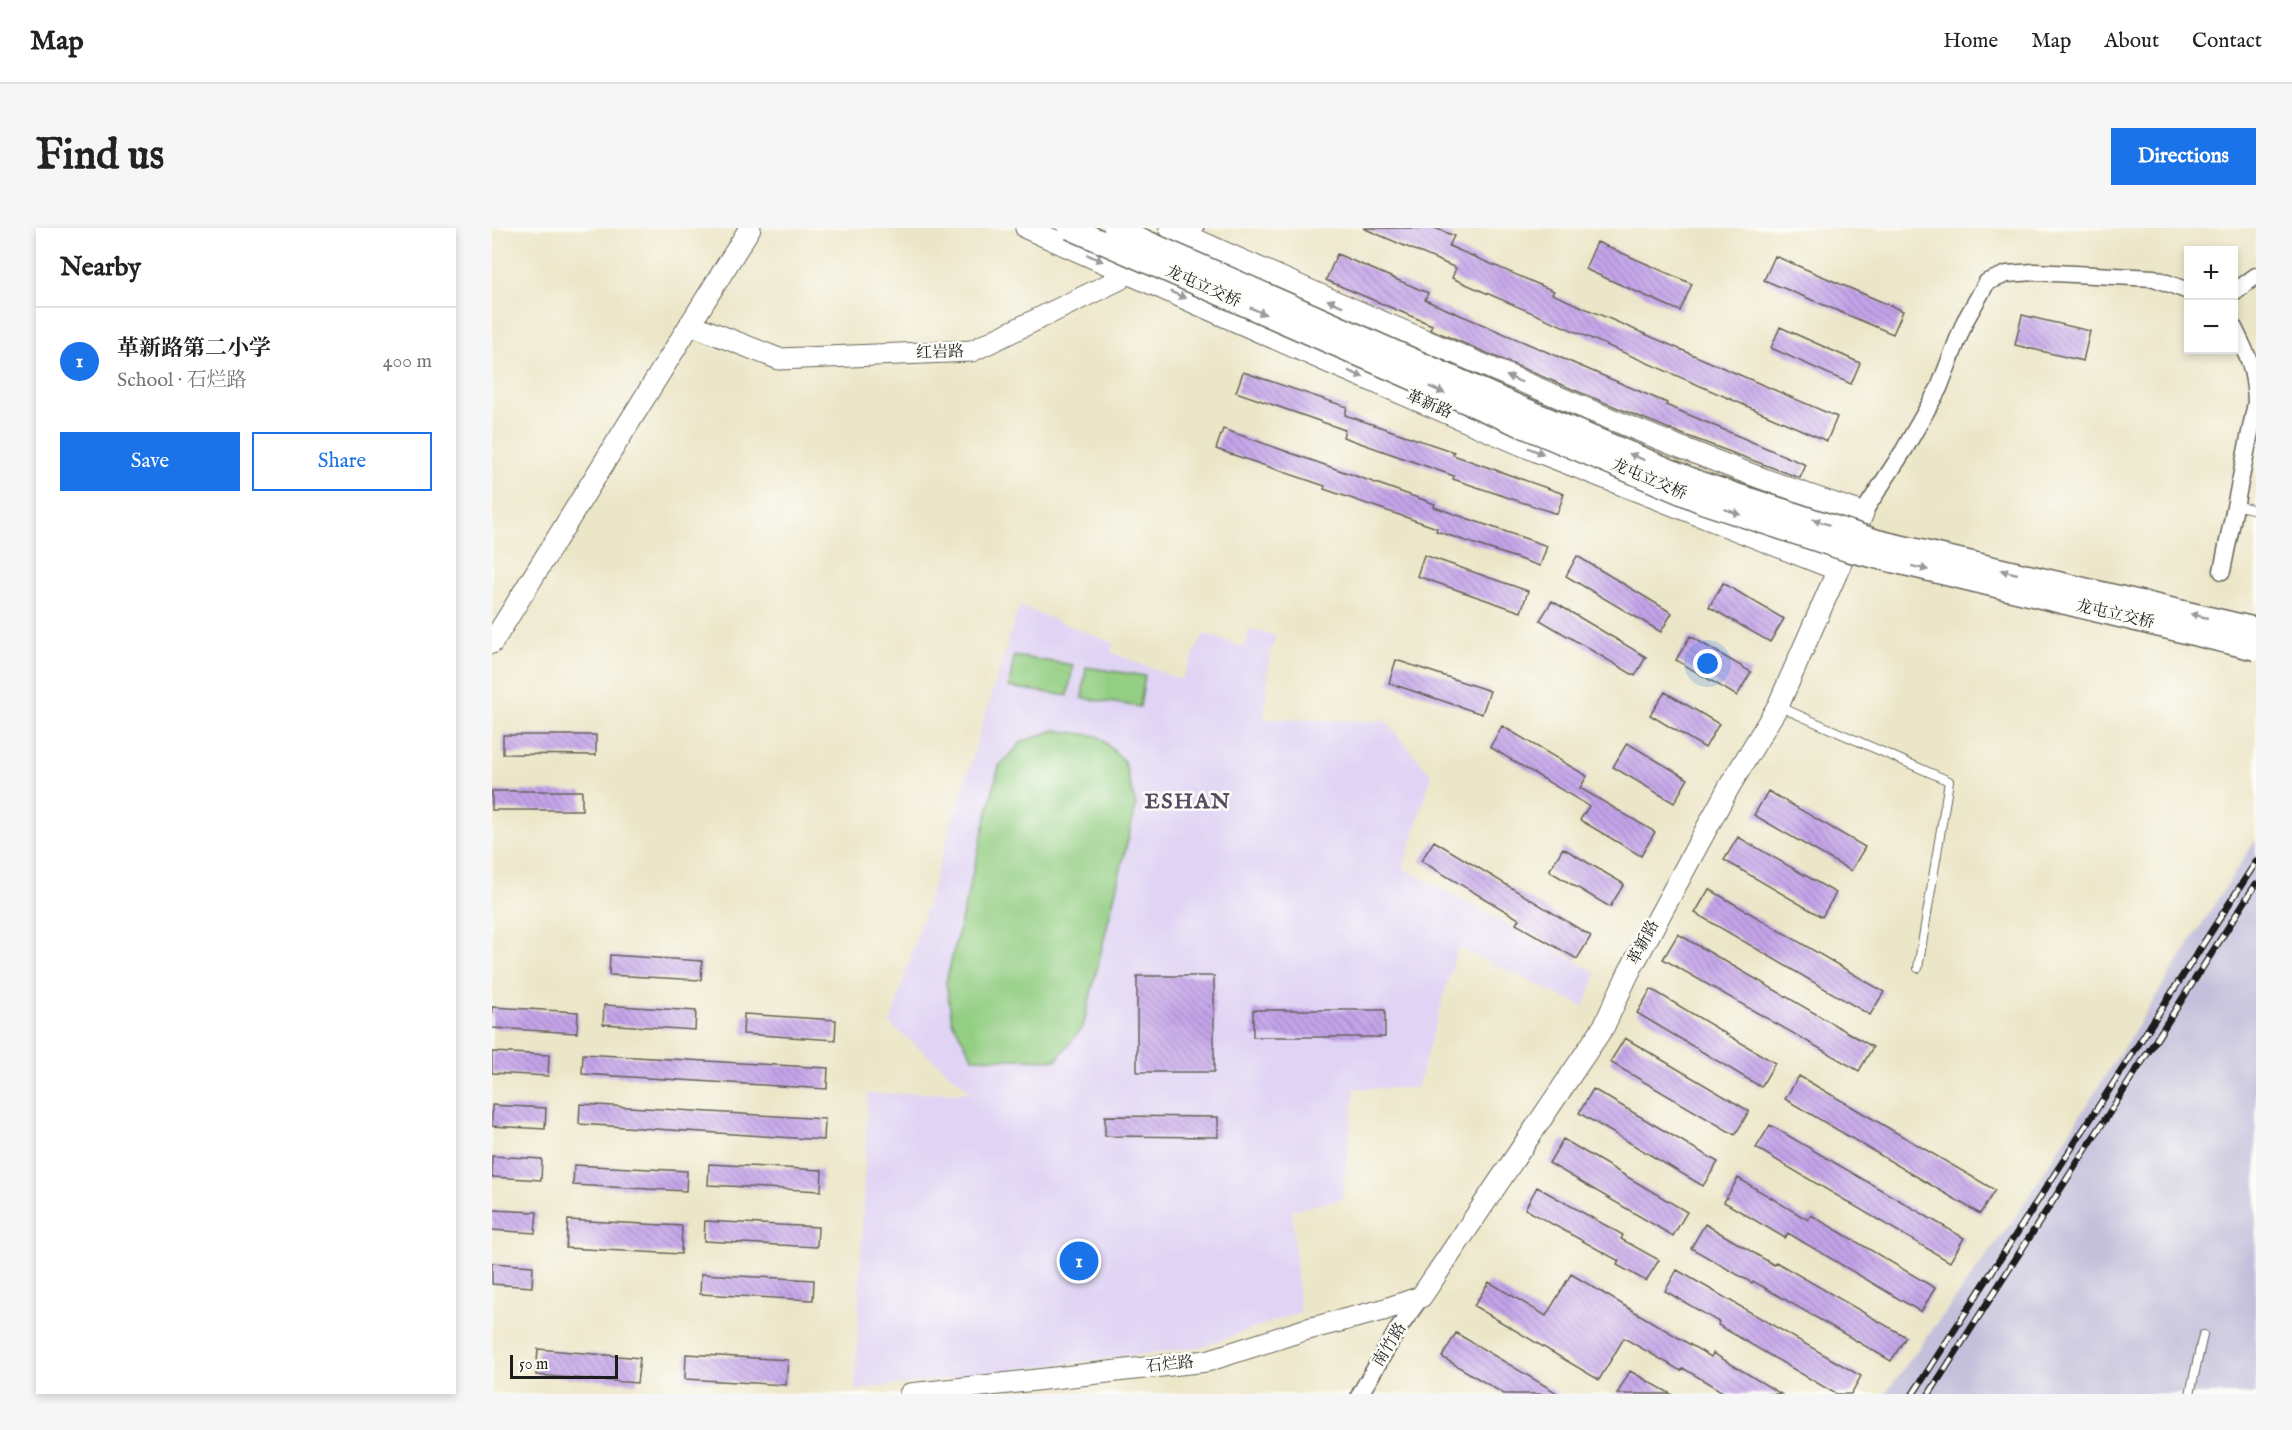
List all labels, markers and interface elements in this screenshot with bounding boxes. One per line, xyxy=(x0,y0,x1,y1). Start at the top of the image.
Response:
text: Map xyxy=(30,24,84,59)
text: Home xyxy=(1943,28,1998,55)
text: Map xyxy=(2031,28,2071,55)
text: About xyxy=(2104,28,2159,55)
text: Contact xyxy=(2192,28,2262,55)
button: Directions xyxy=(2111,128,2256,185)
text: Find us xyxy=(36,130,164,183)
map controls xyxy=(2184,246,2238,354)
button: + xyxy=(2184,246,2238,300)
text: Nearby xyxy=(60,251,141,284)
one-way arrow xyxy=(1086,253,1104,263)
street label: 龙屯立交桥 xyxy=(1162,262,1244,312)
one-way arrow xyxy=(1169,291,1187,300)
one-way arrow xyxy=(1326,298,1344,307)
button: − xyxy=(2184,300,2238,354)
one-way arrow xyxy=(1250,306,1268,316)
text: 革新路第二小学 xyxy=(117,335,271,363)
street label: 红岩路 xyxy=(916,342,964,364)
text: 1 xyxy=(76,349,83,374)
text: 400 m xyxy=(383,349,432,374)
text: School · 石烂路 xyxy=(117,368,247,393)
one-way arrow xyxy=(1348,369,1366,379)
one-way arrow xyxy=(1505,374,1523,384)
one-way arrow xyxy=(1428,385,1445,394)
street label: 革新路 xyxy=(1403,386,1455,424)
button: Save xyxy=(60,432,240,491)
button: Share xyxy=(252,432,432,491)
one-way arrow xyxy=(1527,446,1544,455)
one-way arrow xyxy=(1628,452,1646,461)
street label: 龙屯立交桥 xyxy=(1608,455,1690,505)
one-way arrow xyxy=(1724,508,1742,518)
one-way arrow xyxy=(1812,517,1830,527)
one-way arrow xyxy=(1911,563,1929,573)
one-way arrow xyxy=(2000,566,2018,576)
street label: 龙屯立交桥 xyxy=(2074,596,2156,634)
one-way arrow xyxy=(2190,610,2208,620)
your location xyxy=(1693,649,1722,678)
district label: ESHAN xyxy=(1145,788,1231,816)
street label: 革新路 xyxy=(1624,917,1664,969)
pin: 1 xyxy=(1060,1238,1098,1284)
street label: 南竹路 xyxy=(1369,1319,1411,1371)
scale bar xyxy=(510,1352,618,1380)
street label: 石烂路 xyxy=(1145,1353,1195,1377)
text: 50 m xyxy=(519,1355,548,1375)

